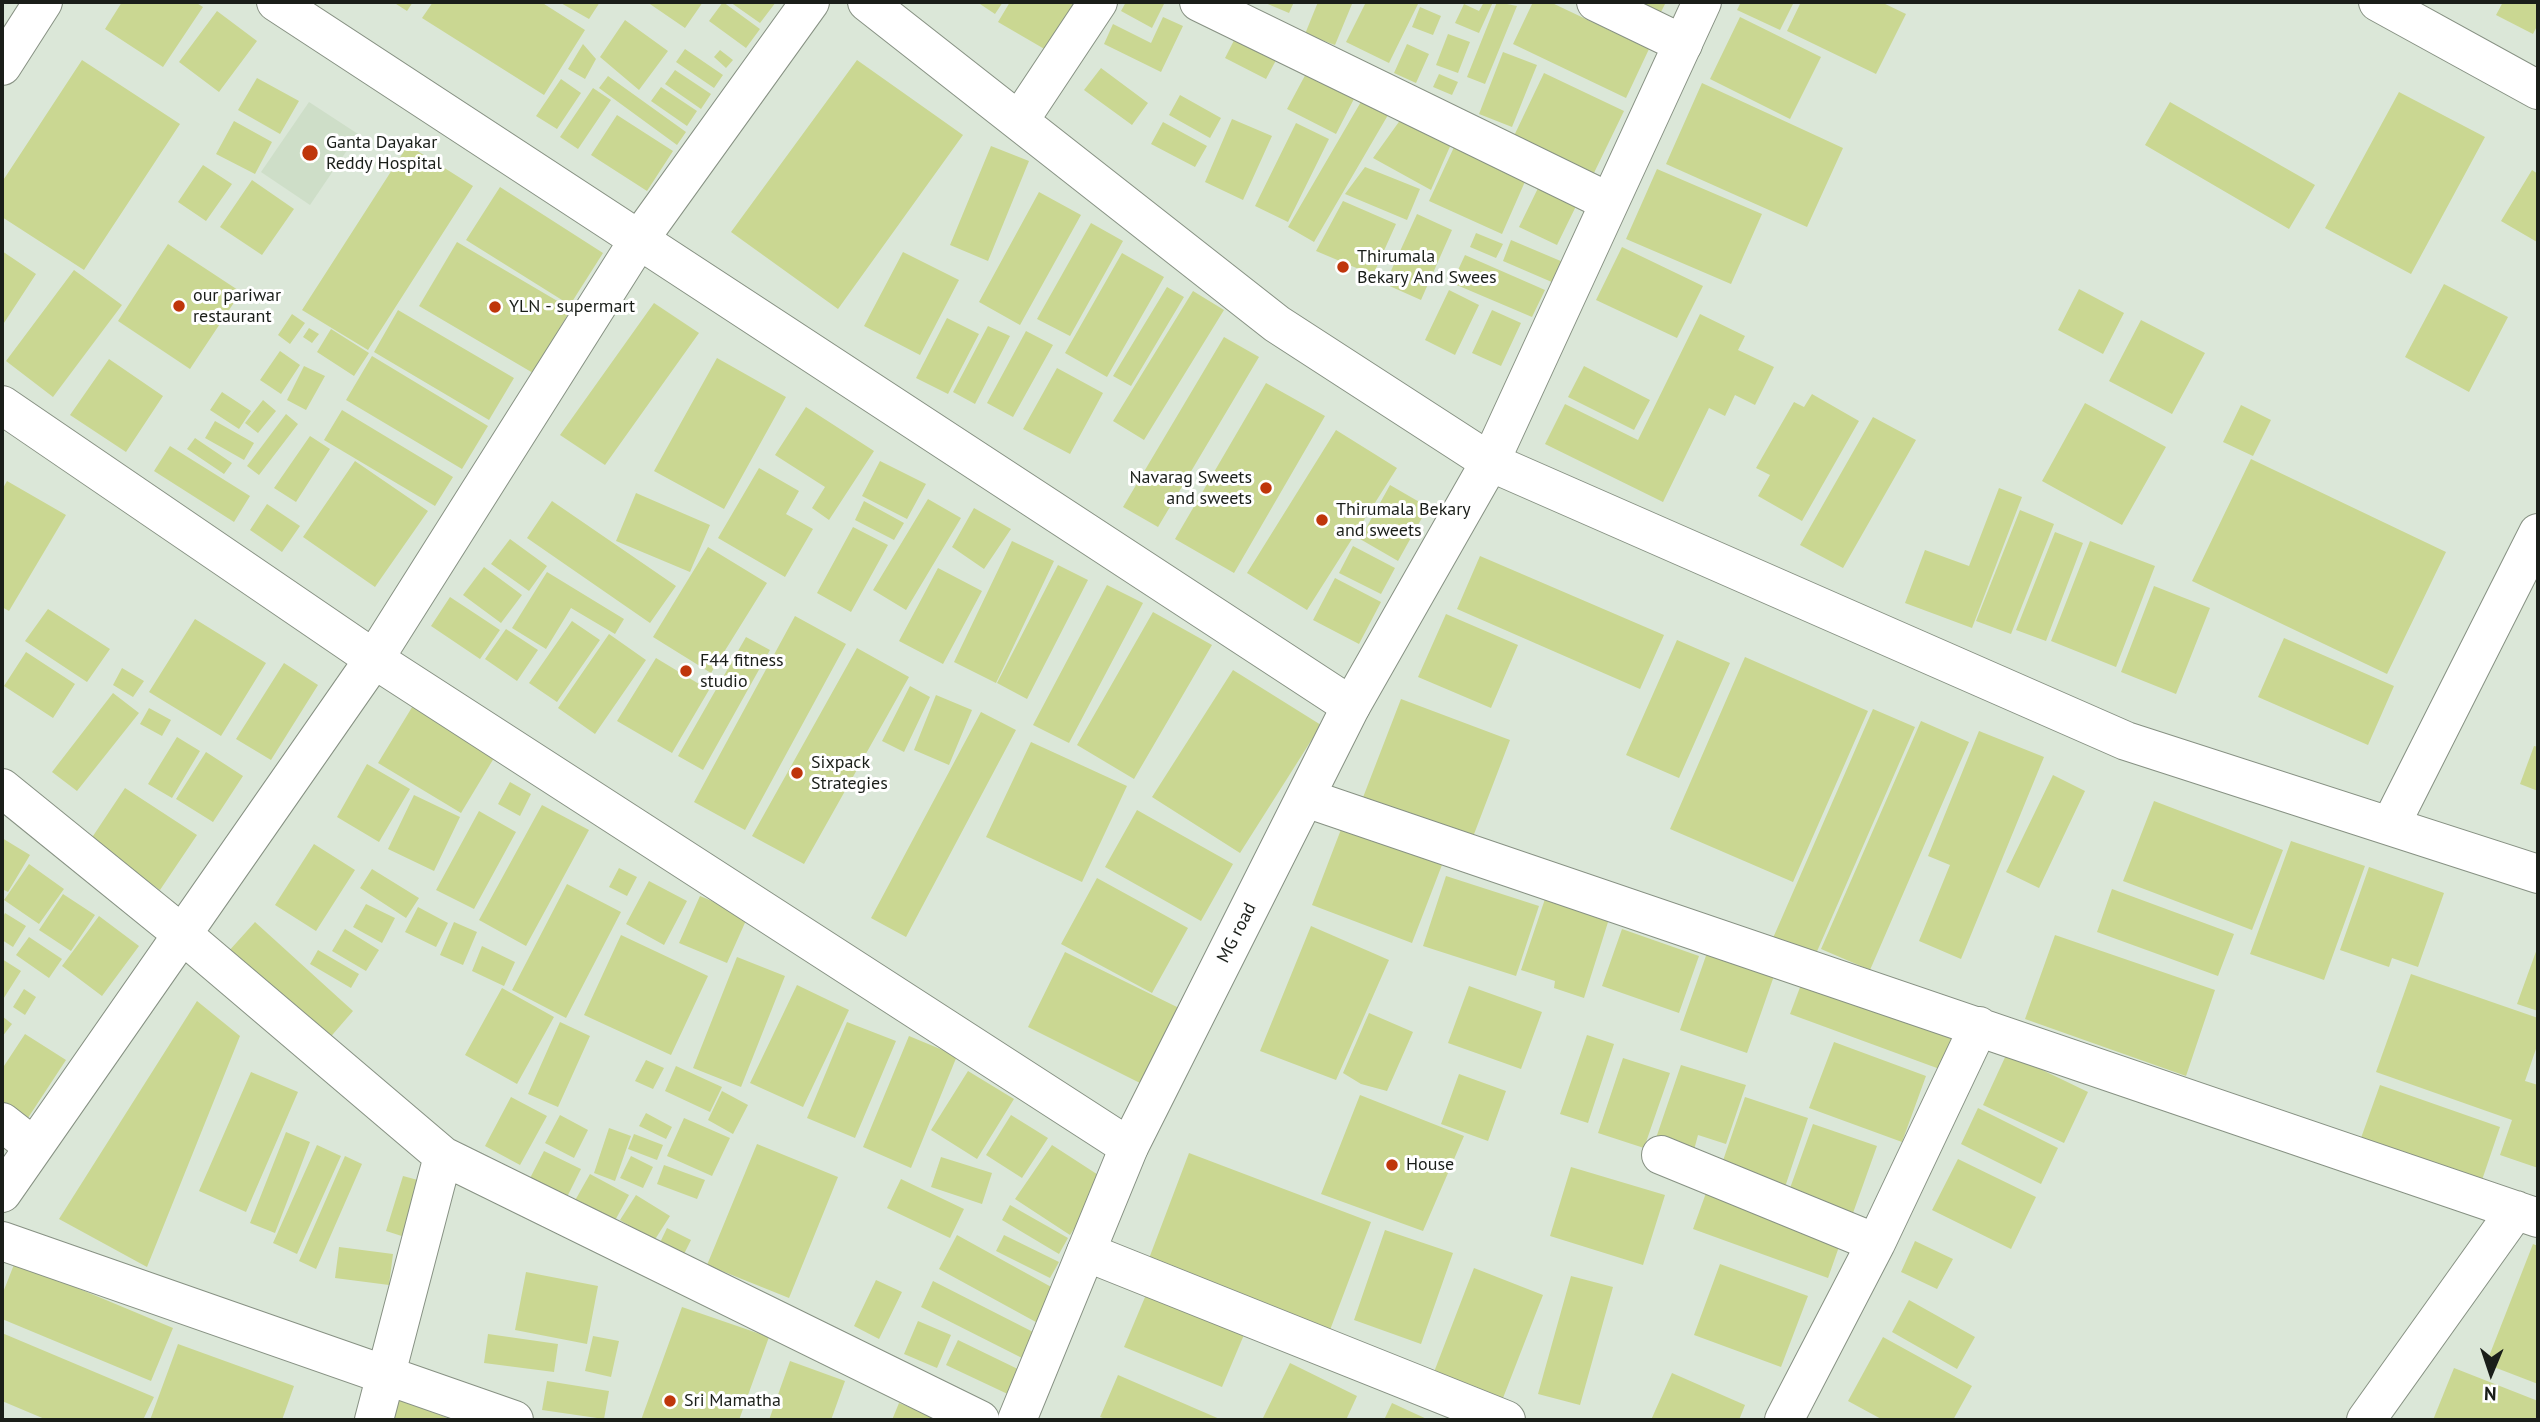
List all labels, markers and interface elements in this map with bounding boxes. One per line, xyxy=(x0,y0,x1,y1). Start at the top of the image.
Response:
place label: Ganta Dayakar Reddy Hospital xyxy=(326,132,442,174)
marker: Ganta Dayakar Reddy Hospital xyxy=(300,143,320,163)
place label: Thirumala Bekary And Swees xyxy=(1357,246,1497,288)
marker: Thirumala Bekary And Swees xyxy=(1335,259,1351,275)
place label: our pariwar restaurant xyxy=(193,285,281,328)
place label: YLN - supermart xyxy=(509,296,635,318)
marker: our pariwar restaurant xyxy=(171,298,187,314)
marker: YLN - supermart xyxy=(487,299,503,315)
place label: Navarag Sweets and sweets xyxy=(1129,467,1252,510)
marker: Navarag Sweets and sweets xyxy=(1258,480,1274,496)
place label: Thirumala Bekary and sweets xyxy=(1336,499,1471,542)
marker: Thirumala Bekary and sweets xyxy=(1314,512,1330,528)
place label: F44 fitness studio xyxy=(700,650,784,692)
marker: F44 fitness studio xyxy=(678,663,694,679)
place label: Sixpack Strategies xyxy=(811,752,888,794)
marker: Sixpack Strategies xyxy=(789,765,805,781)
street label: MG road xyxy=(1213,899,1261,967)
place label: House xyxy=(1406,1154,1454,1176)
marker: House xyxy=(1384,1157,1400,1173)
north arrow xyxy=(2456,1338,2526,1408)
text: N xyxy=(2484,1382,2497,1406)
place label: Sri Mamatha xyxy=(684,1390,781,1412)
marker: Sri Mamatha xyxy=(662,1393,678,1409)

